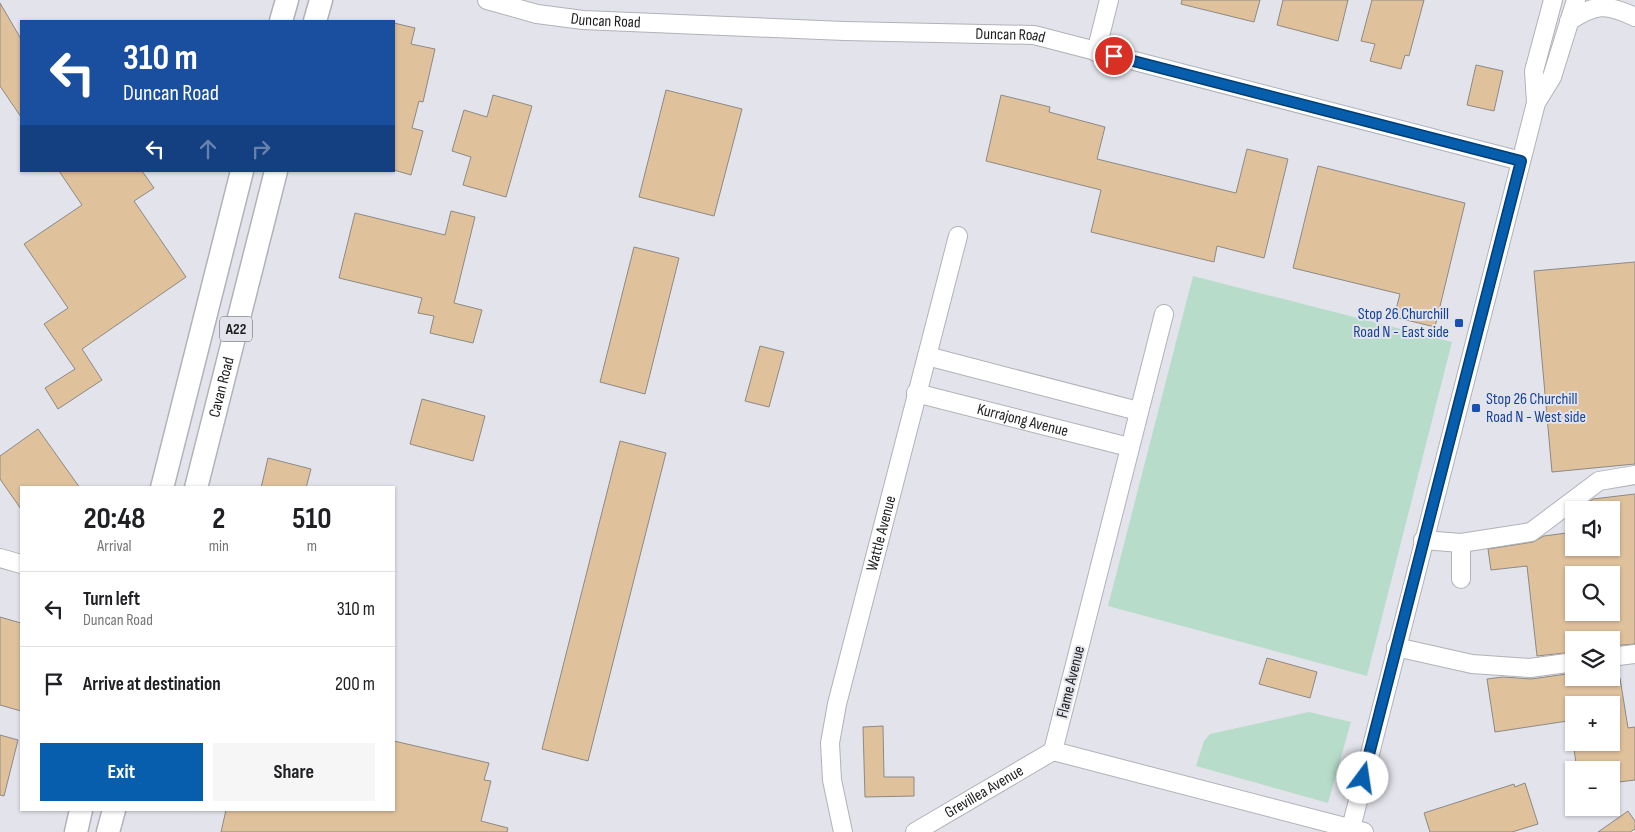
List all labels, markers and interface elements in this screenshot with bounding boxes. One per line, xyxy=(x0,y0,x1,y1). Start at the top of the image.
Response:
street label: Duncan Road xyxy=(570,9,641,32)
street label: Duncan Road xyxy=(975,24,1047,47)
pin xyxy=(1093,35,1135,77)
text: 310 m xyxy=(123,37,198,80)
icon: left xyxy=(40,40,105,105)
icon: arrive xyxy=(1100,42,1128,70)
text: Duncan Road xyxy=(123,80,219,107)
icon: left xyxy=(141,135,169,163)
icon: ahead xyxy=(194,135,222,163)
icon: right xyxy=(247,135,275,163)
place label: Stop 26 Churchill Road N - East side xyxy=(1353,305,1449,342)
road number: A22 xyxy=(220,316,252,342)
marker: Stop 26 Churchill Road N - East side xyxy=(1453,317,1465,329)
street label: Cavan Road xyxy=(205,355,238,419)
place label: Stop 26 Churchill Road N - West side xyxy=(1486,390,1586,427)
street label: Kurrajong Avenue xyxy=(975,399,1070,441)
marker: Stop 26 Churchill Road N - West side xyxy=(1470,402,1482,414)
street label: Wattle Avenue xyxy=(862,494,900,573)
text: 20:48 xyxy=(83,501,145,537)
text: 2 xyxy=(212,501,225,537)
text: 510 xyxy=(292,501,332,537)
map controls xyxy=(1565,501,1620,816)
button: sound xyxy=(1565,501,1620,556)
text: Arrival xyxy=(97,537,132,556)
text: min xyxy=(209,537,229,556)
text: m xyxy=(307,537,317,556)
button: search xyxy=(1565,566,1620,621)
text: Turn left xyxy=(83,588,140,611)
icon: left xyxy=(40,595,68,623)
text: 310 m xyxy=(337,598,375,621)
text: Duncan Road xyxy=(83,611,153,630)
button: layers xyxy=(1565,631,1620,686)
street label: Flame Avenue xyxy=(1053,644,1089,720)
icon: arrive xyxy=(40,670,68,698)
text: Arrive at destination xyxy=(83,673,221,696)
text: 200 m xyxy=(335,673,375,696)
button: + xyxy=(1565,696,1620,751)
button: Exit xyxy=(40,743,203,801)
button: Share xyxy=(213,743,375,801)
position arrow xyxy=(1336,751,1388,803)
street label: Grevillea Avenue xyxy=(941,761,1027,822)
button: − xyxy=(1565,761,1620,816)

